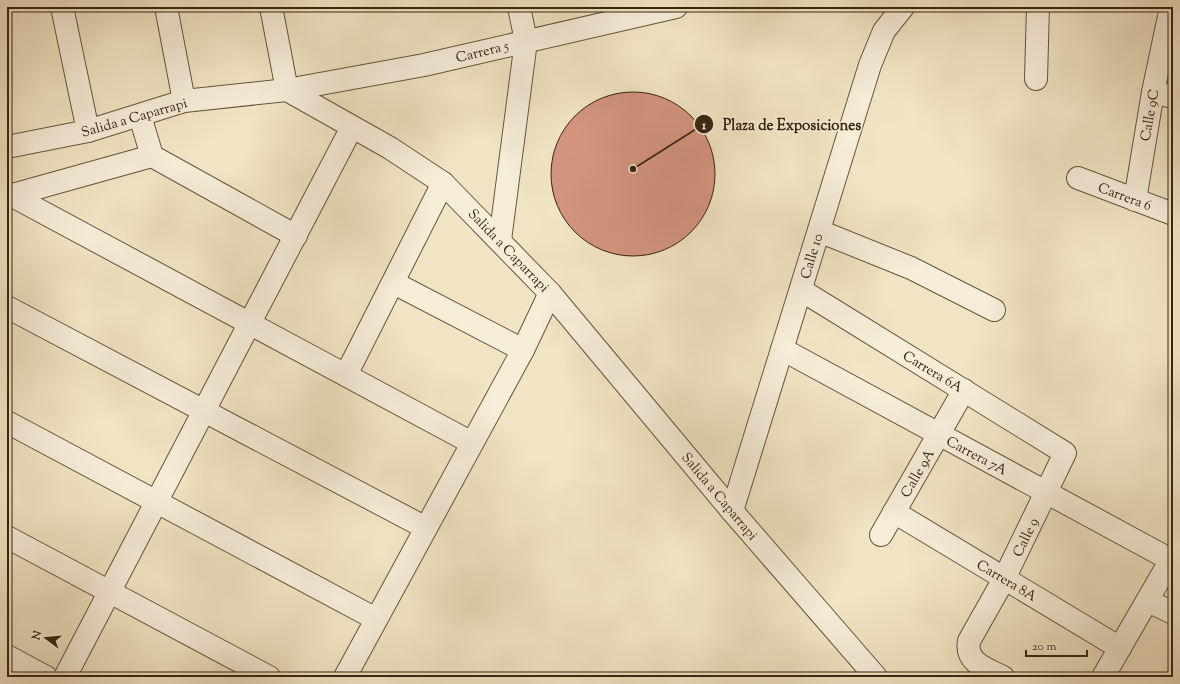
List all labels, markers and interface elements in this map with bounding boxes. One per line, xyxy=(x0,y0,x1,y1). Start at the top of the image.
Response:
street label: Carrera 5 xyxy=(454,37,511,69)
street label: Calle 9C xyxy=(1137,88,1165,143)
street label: Salida a Caparrapi xyxy=(79,94,190,144)
callout: Plaza de Exposiciones xyxy=(694,111,869,138)
text: Plaza de Exposiciones xyxy=(723,116,861,137)
text: 1 xyxy=(701,117,707,135)
street label: Carrera 6 xyxy=(1095,179,1154,217)
street label: Salida a Caparrapi xyxy=(462,205,553,298)
street label: Calle 10 xyxy=(797,231,829,282)
street label: Carrera 6A xyxy=(898,347,966,399)
street label: Carrera 7A xyxy=(942,432,1011,481)
street label: Calle 9A xyxy=(897,446,941,502)
street label: Salida a Caparrapi xyxy=(676,449,761,546)
street label: Calle 9 xyxy=(1009,515,1045,561)
street label: Carrera 8A xyxy=(972,556,1040,608)
north arrow xyxy=(26,618,66,658)
text: N xyxy=(28,629,46,643)
scale bar xyxy=(1026,632,1087,658)
text: 20 m xyxy=(1032,638,1057,656)

